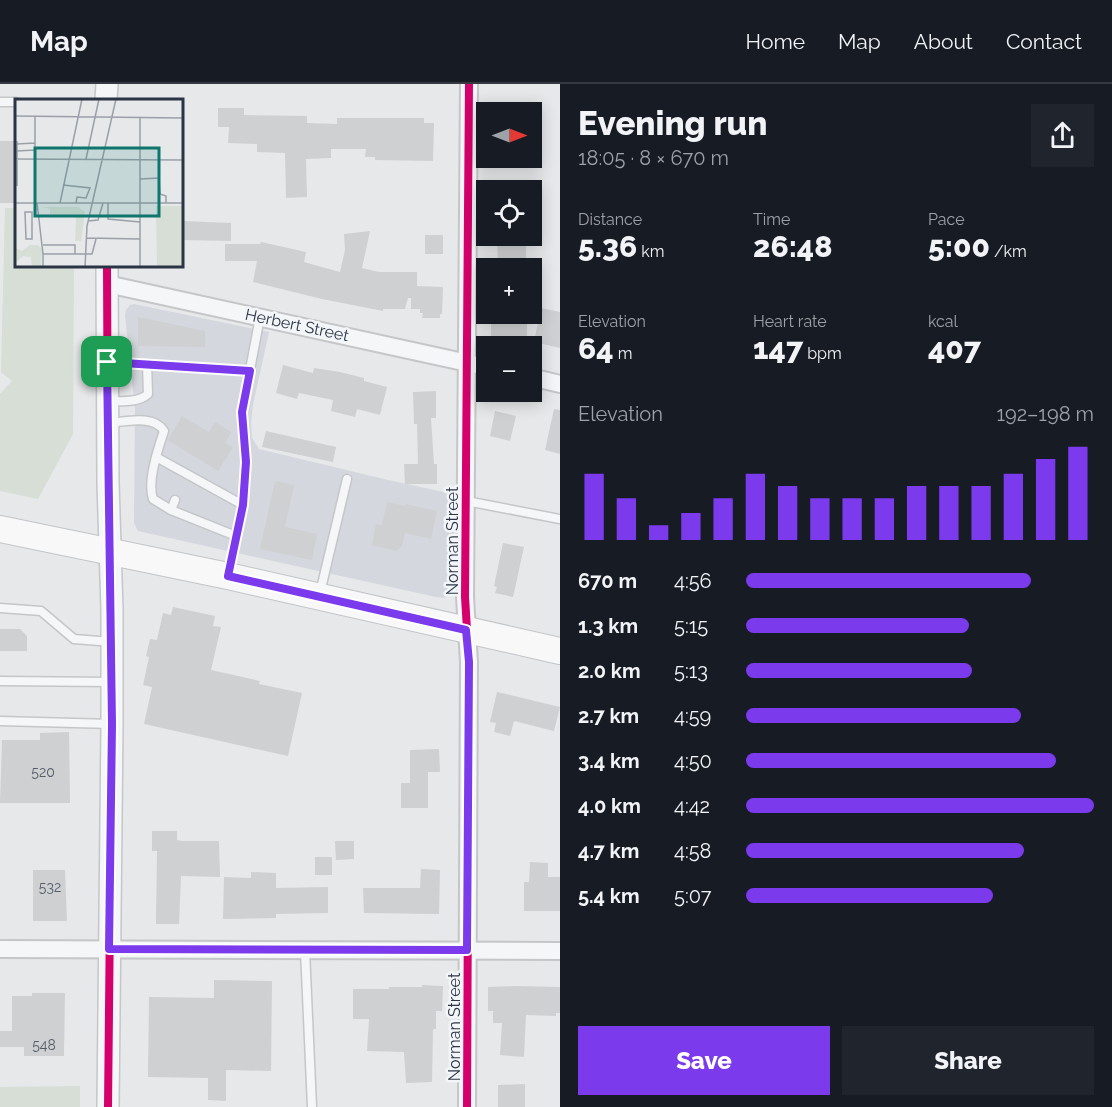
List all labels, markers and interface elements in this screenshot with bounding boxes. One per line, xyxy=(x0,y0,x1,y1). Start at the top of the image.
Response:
text: Map xyxy=(30,25,88,58)
text: Home xyxy=(746,29,805,54)
text: Map xyxy=(838,29,881,54)
text: About xyxy=(914,29,973,54)
text: Contact xyxy=(1006,29,1082,54)
inset map xyxy=(15,99,183,267)
north arrow xyxy=(476,102,542,168)
map controls xyxy=(476,102,542,402)
text: Evening run xyxy=(578,104,768,143)
button: share xyxy=(1031,104,1094,167)
text: 18:05 · 8 × 670 m xyxy=(578,146,729,170)
button: locate xyxy=(476,180,542,246)
text: Distance xyxy=(578,210,642,229)
text: Time xyxy=(753,210,790,229)
text: Pace xyxy=(928,210,965,229)
text: 5.36 xyxy=(578,229,637,264)
text: 26:48 xyxy=(753,229,832,264)
text: 5:00 xyxy=(928,229,990,264)
text: km xyxy=(637,242,665,261)
text: /km xyxy=(990,242,1027,261)
button: + xyxy=(476,258,542,324)
street label: Herbert Street xyxy=(243,305,351,345)
text: Elevation xyxy=(578,312,646,331)
text: Heart rate xyxy=(753,312,827,331)
text: kcal xyxy=(928,312,958,331)
text: 64 xyxy=(578,331,614,366)
text: 147 xyxy=(753,331,803,366)
text: 407 xyxy=(928,331,981,366)
pin xyxy=(81,336,132,387)
button: − xyxy=(476,336,542,402)
text: m xyxy=(614,344,632,363)
text: bpm xyxy=(803,344,842,363)
icon: arrive xyxy=(90,345,123,378)
text: Elevation xyxy=(578,402,663,426)
text: 192–198 m xyxy=(996,402,1094,426)
street label: Norman Street xyxy=(443,486,462,595)
text: 670 m xyxy=(578,569,637,593)
text: 4:56 xyxy=(674,569,712,593)
text: 1.3 km xyxy=(578,614,638,638)
text: 5:15 xyxy=(674,614,708,638)
text: 2.0 km xyxy=(578,659,641,683)
text: 5:13 xyxy=(674,659,708,683)
text: 2.7 km xyxy=(578,704,639,728)
text: 4:59 xyxy=(674,704,711,728)
text: 3.4 km xyxy=(578,749,640,773)
text: 4:50 xyxy=(674,749,712,773)
house number: 520 xyxy=(31,764,55,780)
text: 4.0 km xyxy=(578,794,641,818)
text: 4:42 xyxy=(674,794,710,818)
text: 4.7 km xyxy=(578,839,639,863)
text: 4:58 xyxy=(674,839,711,863)
house number: 532 xyxy=(39,879,61,895)
text: 5.4 km xyxy=(578,884,640,908)
text: 5:07 xyxy=(674,884,711,908)
street label: Norman Street xyxy=(445,972,464,1081)
button: Save xyxy=(578,1026,830,1095)
button: Share xyxy=(842,1026,1094,1095)
house number: 548 xyxy=(32,1037,56,1053)

